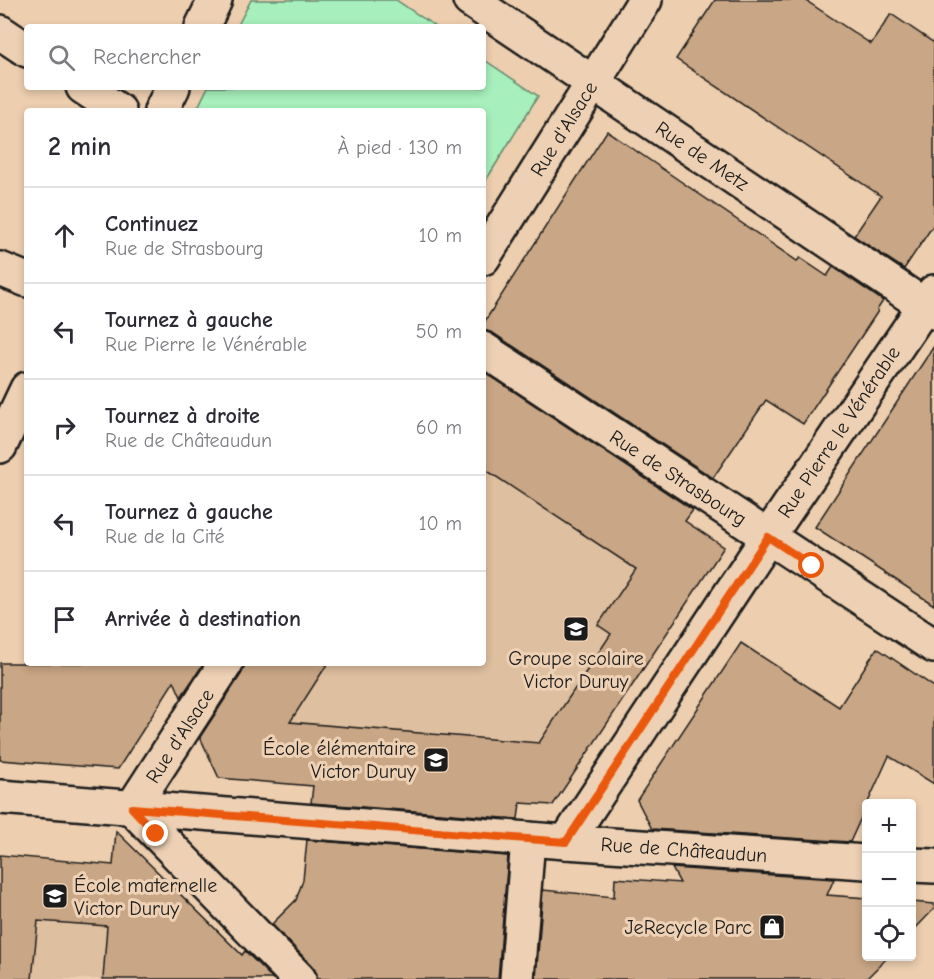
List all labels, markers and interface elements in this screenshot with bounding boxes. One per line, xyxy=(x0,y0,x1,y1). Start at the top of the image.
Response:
search box xyxy=(24,24,486,90)
icon: search xyxy=(45,41,78,74)
text: Rechercher xyxy=(93,44,201,70)
street label: Rue d'Alsace xyxy=(526,77,602,181)
street label: Rue de Metz xyxy=(651,116,753,196)
text: 2 min xyxy=(48,132,111,162)
text: À pied · 130 m xyxy=(338,136,462,159)
text: Continuez xyxy=(105,211,198,237)
icon: ahead xyxy=(48,219,81,252)
text: 10 m xyxy=(419,224,462,247)
text: Rue de Strasbourg xyxy=(105,237,264,260)
text: Tournez à gauche xyxy=(105,307,273,333)
icon: left xyxy=(48,315,81,348)
text: 50 m xyxy=(416,320,462,343)
text: Rue Pierre le Vénérable xyxy=(105,333,307,356)
street label: Rue Pierre le Vénérable xyxy=(773,342,905,522)
text: Tournez à droite xyxy=(105,403,260,429)
icon: right xyxy=(48,411,81,444)
text: 60 m xyxy=(416,416,462,439)
street label: Rue de Strasbourg xyxy=(605,425,751,531)
text: Rue de Châteaudun xyxy=(105,429,272,452)
text: Tournez à gauche xyxy=(105,499,273,525)
icon: left xyxy=(48,507,81,540)
text: 10 m xyxy=(419,512,462,535)
text: Rue de la Cité xyxy=(105,525,225,548)
route start xyxy=(798,552,824,578)
icon: arrive xyxy=(48,603,81,636)
text: Arrivée à destination xyxy=(105,606,301,632)
school or university icon: Groupe scolaire Victor Duruy xyxy=(561,614,591,644)
place label: Groupe scolaire Victor Duruy xyxy=(508,647,644,693)
street label: Rue d'Alsace xyxy=(141,685,219,787)
place label: École élémentaire Victor Duruy xyxy=(263,737,416,783)
school or university icon: École élémentaire Victor Duruy xyxy=(421,745,451,775)
map controls xyxy=(862,799,916,961)
button: + xyxy=(862,799,916,853)
route end xyxy=(142,820,168,846)
street label: Rue de Châteaudun xyxy=(600,833,768,867)
button: − xyxy=(862,853,916,907)
place label: École maternelle Victor Duruy xyxy=(74,874,217,920)
school or university icon: École maternelle Victor Duruy xyxy=(40,881,70,911)
button: locate xyxy=(862,907,916,961)
shop icon: JeRecycle Parc xyxy=(757,912,787,942)
place label: JeRecycle Parc xyxy=(624,916,752,939)

